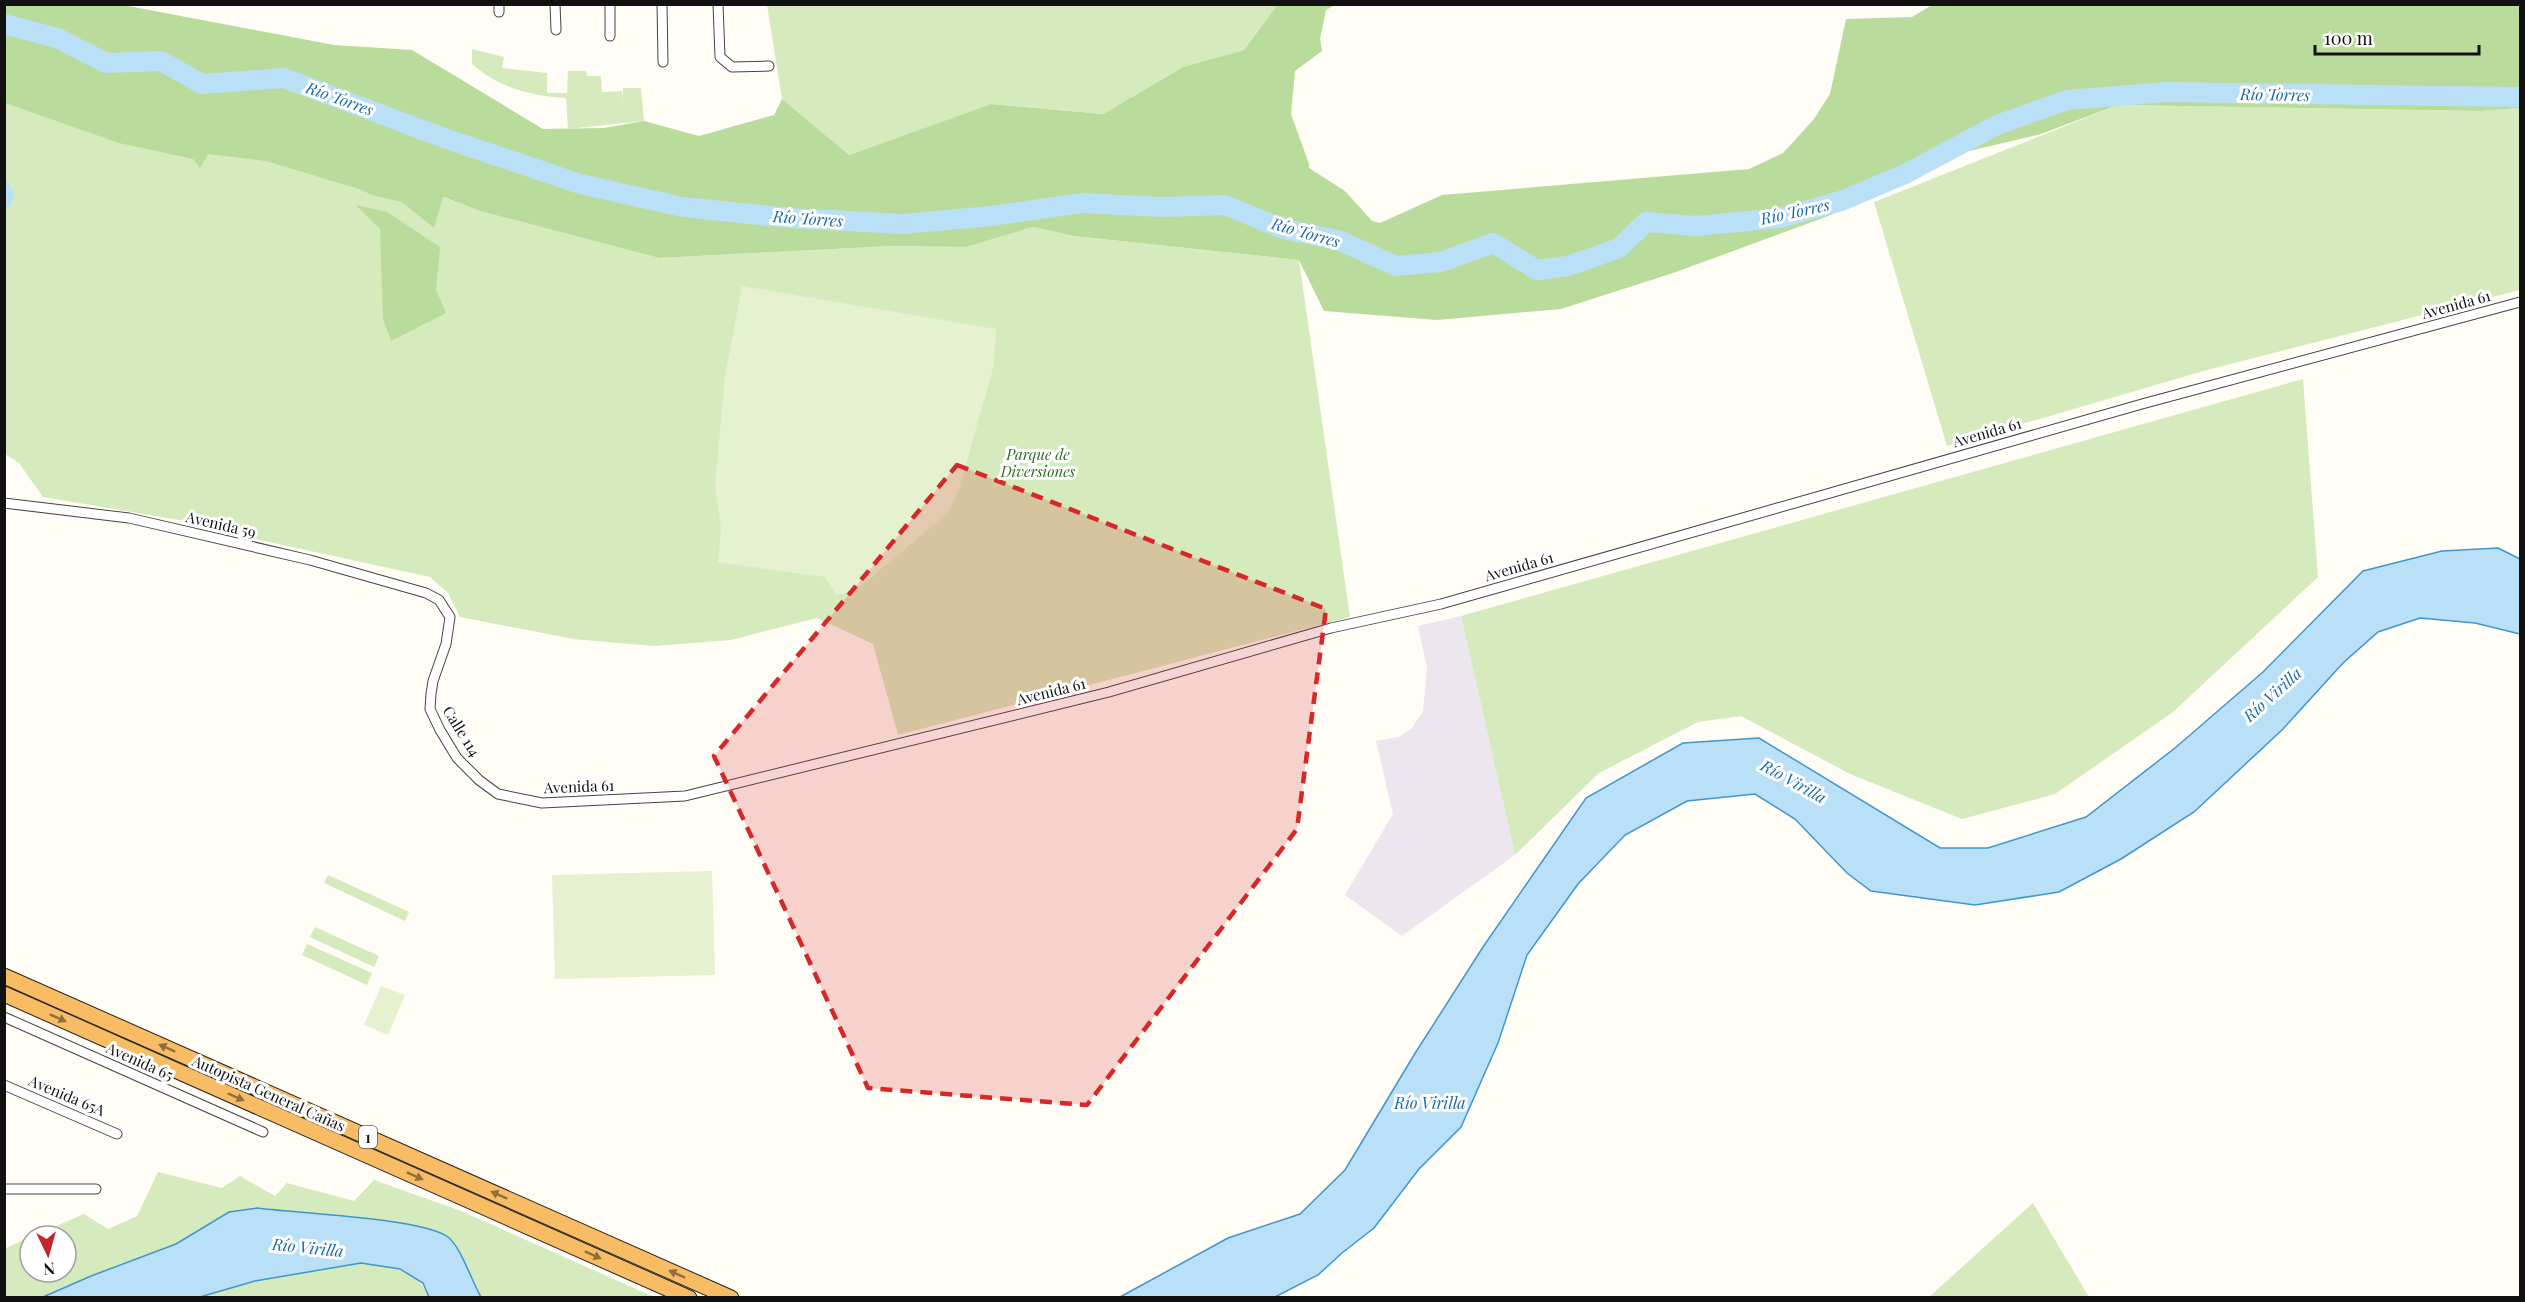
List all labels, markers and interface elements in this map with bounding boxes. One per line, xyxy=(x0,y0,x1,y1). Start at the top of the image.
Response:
scale bar xyxy=(2315,18,2478,56)
text: 100 m xyxy=(2324,26,2373,50)
water label: Río Torres xyxy=(303,76,376,120)
water label: Río Torres xyxy=(2239,83,2310,105)
water label: Río Torres xyxy=(1758,193,1831,229)
water label: Río Torres xyxy=(771,205,844,231)
water label: Río Torres xyxy=(1268,212,1343,252)
street label: Avenida 61 xyxy=(2418,285,2493,323)
street label: Avenida 61 xyxy=(1949,413,2024,452)
park label: Parque de Diversiones xyxy=(1000,444,1076,481)
street label: Avenida 59 xyxy=(183,506,258,542)
street label: Avenida 61 xyxy=(1481,547,1556,586)
water label: Río Virilla xyxy=(2238,662,2306,726)
street label: Avenida 61 xyxy=(1013,673,1088,709)
street label: Calle 114 xyxy=(439,702,485,760)
water label: Río Virilla xyxy=(1757,754,1830,808)
street label: Avenida 61 xyxy=(542,775,615,797)
one-way arrow xyxy=(49,1014,67,1023)
street label: Avenida 65 xyxy=(102,1037,177,1085)
one-way arrow xyxy=(158,1043,176,1052)
street label: Autopista General Cañas xyxy=(189,1050,349,1136)
street label: Avenida 65A xyxy=(25,1070,109,1120)
one-way arrow xyxy=(228,1092,246,1102)
water label: Río Virilla xyxy=(1393,1092,1466,1113)
road number: 1 xyxy=(359,1126,377,1148)
one-way arrow xyxy=(406,1171,424,1181)
one-way arrow xyxy=(490,1190,508,1199)
north arrow xyxy=(18,1224,78,1284)
water label: Río Virilla xyxy=(270,1233,345,1261)
one-way arrow xyxy=(584,1250,602,1260)
text: N xyxy=(42,1258,56,1280)
one-way arrow xyxy=(668,1269,686,1279)

